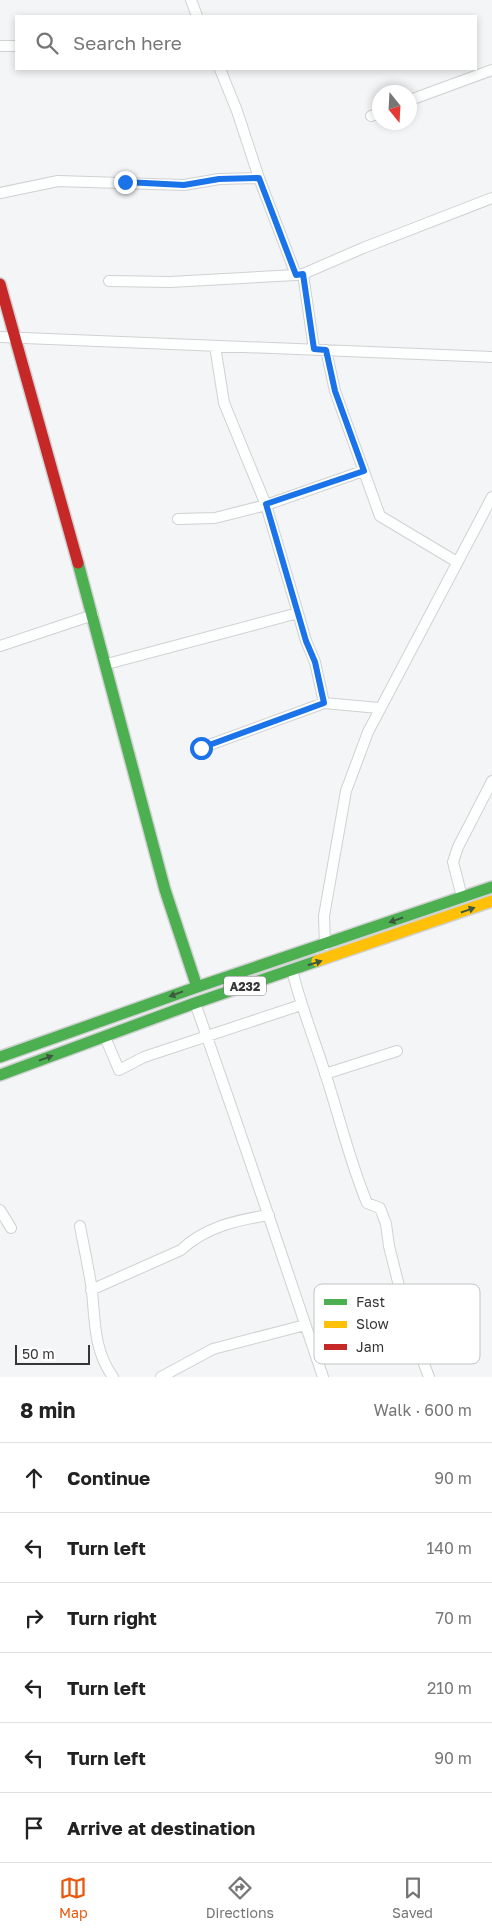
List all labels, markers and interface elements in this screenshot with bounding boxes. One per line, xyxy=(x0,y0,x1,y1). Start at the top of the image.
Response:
search box xyxy=(15,15,477,70)
icon: search xyxy=(33,29,61,57)
text: Search here xyxy=(73,31,182,54)
north arrow xyxy=(372,85,417,130)
route end xyxy=(114,171,137,194)
route start xyxy=(190,737,213,760)
one-way arrow xyxy=(461,906,476,914)
one-way arrow xyxy=(389,917,404,924)
one-way arrow xyxy=(307,959,322,967)
road number: A232 xyxy=(224,976,266,996)
one-way arrow xyxy=(168,990,183,998)
one-way arrow xyxy=(39,1054,54,1062)
legend xyxy=(314,1284,480,1364)
text: Fast xyxy=(356,1293,385,1310)
text: Slow xyxy=(356,1315,389,1332)
text: Jam xyxy=(356,1338,384,1355)
scale bar xyxy=(15,1342,90,1365)
text: 50 m xyxy=(22,1345,55,1362)
text: 8 min xyxy=(20,1397,76,1423)
text: Walk · 600 m xyxy=(374,1400,472,1420)
icon: ahead xyxy=(20,1464,48,1492)
text: Continue xyxy=(67,1466,150,1489)
text: 90 m xyxy=(434,1468,472,1488)
icon: left xyxy=(20,1534,48,1562)
text: Turn left xyxy=(67,1536,146,1559)
text: 140 m xyxy=(426,1538,472,1558)
icon: right xyxy=(20,1604,48,1632)
text: Turn right xyxy=(67,1606,157,1629)
text: 70 m xyxy=(435,1608,472,1628)
icon: left xyxy=(20,1674,48,1702)
text: Turn left xyxy=(67,1676,146,1699)
text: 210 m xyxy=(427,1678,472,1698)
icon: left xyxy=(20,1744,48,1772)
text: Turn left xyxy=(67,1746,146,1769)
text: 90 m xyxy=(434,1748,472,1768)
icon: arrive xyxy=(20,1814,48,1842)
text: Arrive at destination xyxy=(67,1816,255,1839)
tab: Map xyxy=(59,1874,88,1921)
tab: Directions xyxy=(206,1874,274,1921)
tab: Saved xyxy=(392,1874,433,1921)

